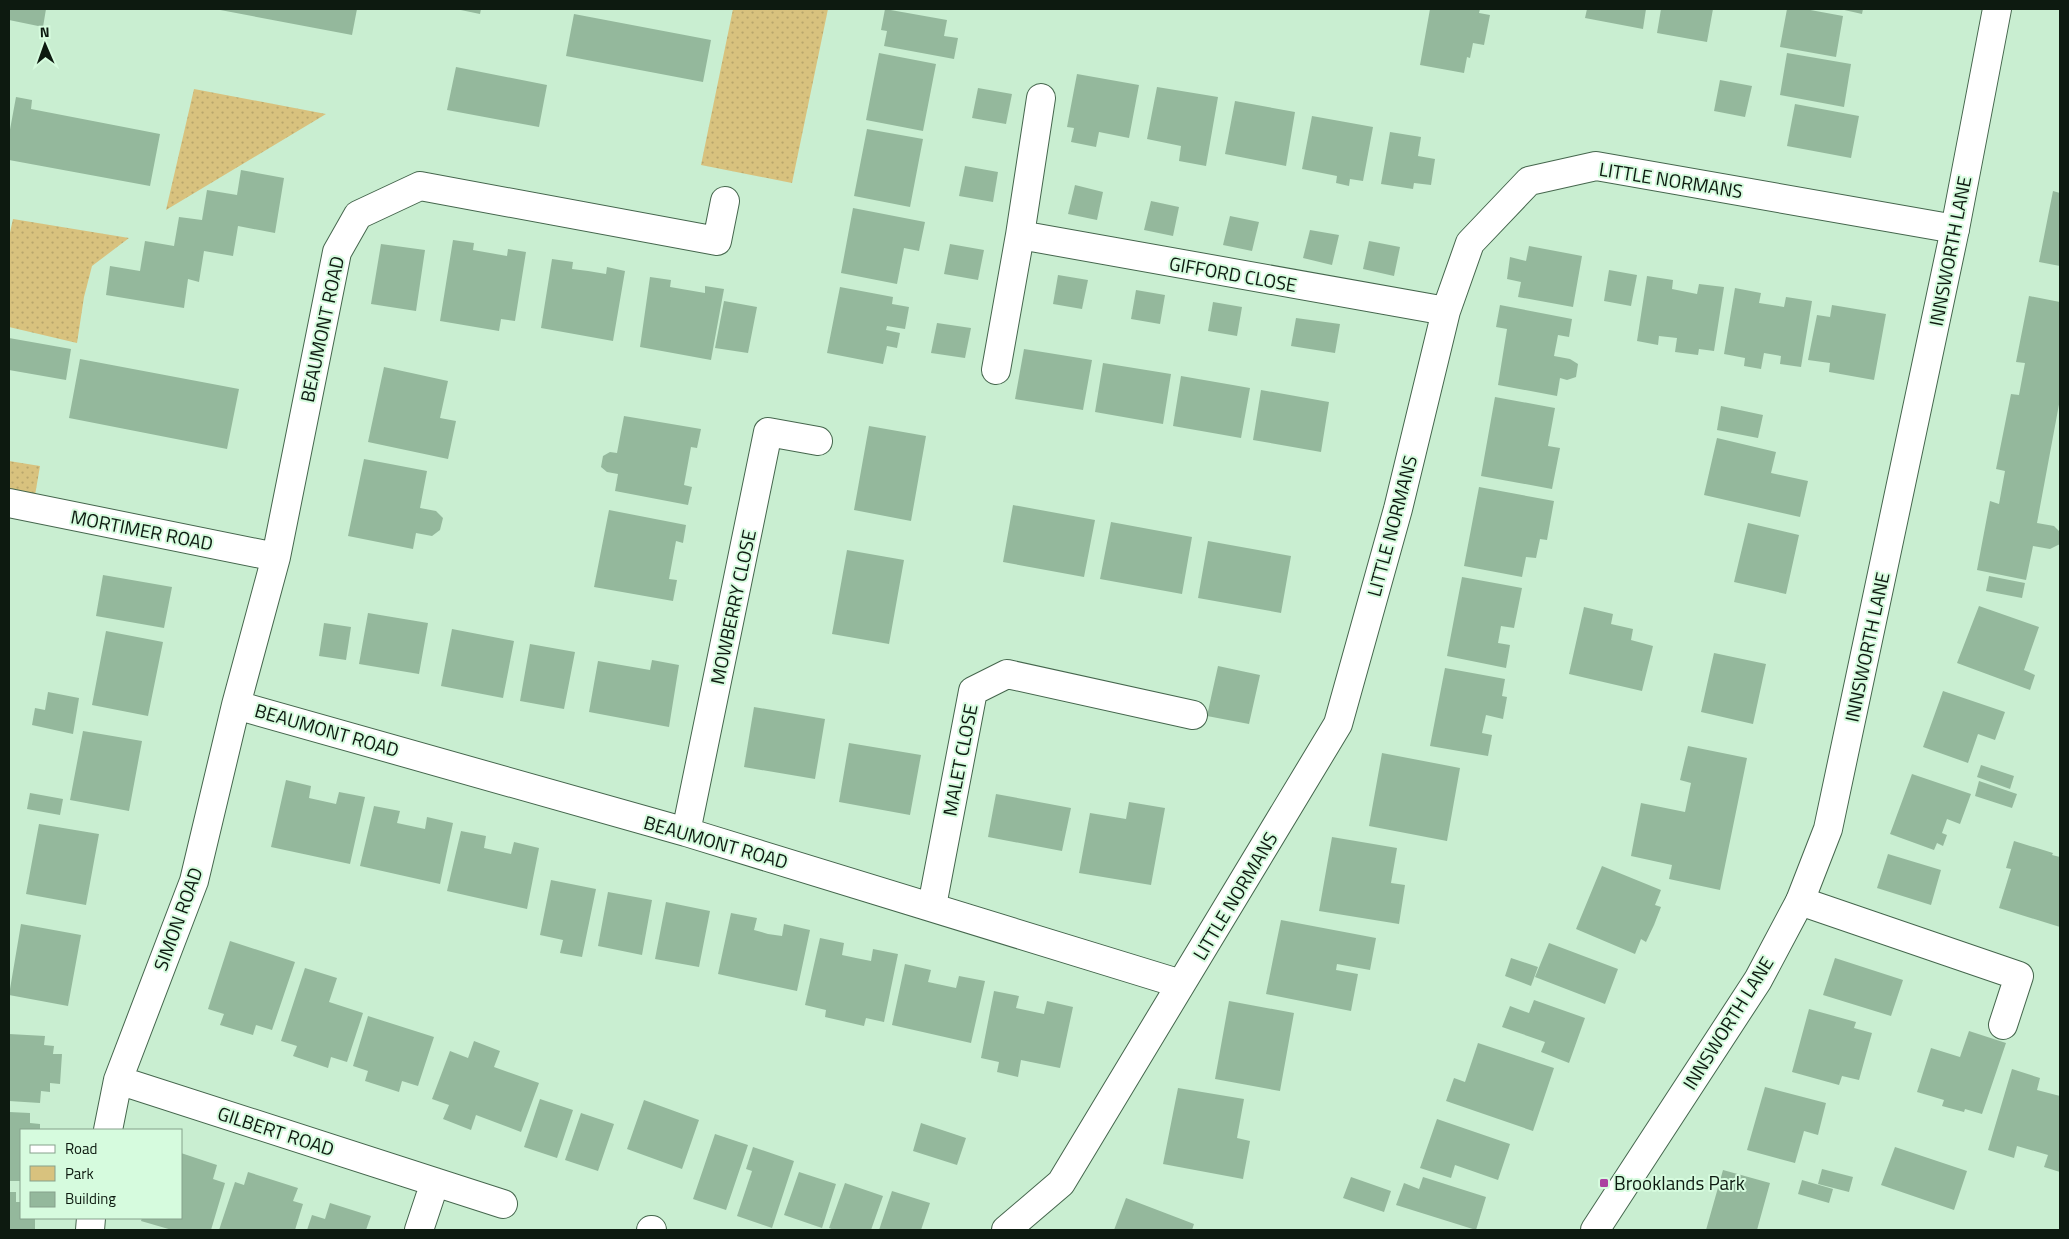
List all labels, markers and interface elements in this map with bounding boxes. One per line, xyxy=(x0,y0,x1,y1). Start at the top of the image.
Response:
north arrow xyxy=(20,20,70,70)
text: N xyxy=(39,21,50,42)
street label: LITTLE NORMANS xyxy=(1597,154,1745,205)
street label: INNSWORTH LANE xyxy=(1921,173,1978,328)
street label: GIFFORD CLOSE xyxy=(1167,248,1299,299)
street label: BEAUMONT ROAD xyxy=(292,253,351,405)
street label: LITTLE NORMANS xyxy=(1359,452,1424,600)
street label: MORTIMER ROAD xyxy=(68,501,216,558)
street label: MOWBERRY CLOSE xyxy=(702,527,763,687)
street label: INNSWORTH LANE xyxy=(1836,569,1897,724)
street label: BEAUMONT ROAD xyxy=(252,695,403,764)
street label: MALET CLOSE xyxy=(934,701,985,818)
street label: BEAUMONT ROAD xyxy=(641,807,792,876)
street label: LITTLE NORMANS xyxy=(1185,826,1284,965)
street label: SIMON ROAD xyxy=(145,863,210,975)
street label: INNSWORTH LANE xyxy=(1675,950,1780,1095)
street label: GILBERT ROAD xyxy=(214,1098,338,1163)
legend xyxy=(20,1129,182,1219)
text: Road xyxy=(65,1137,97,1160)
text: Park xyxy=(65,1162,94,1185)
place label: Brooklands Park xyxy=(1614,1168,1745,1197)
marker: Brooklands Park xyxy=(1598,1177,1610,1189)
text: Building xyxy=(65,1187,116,1210)

